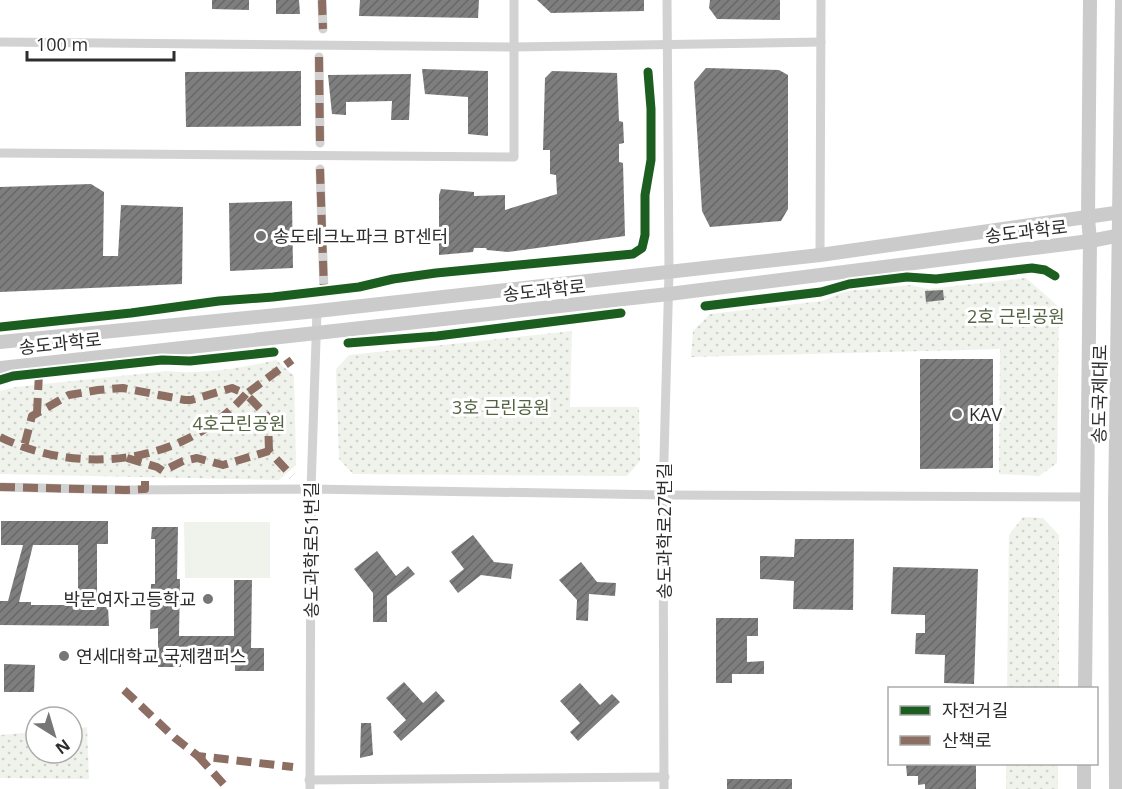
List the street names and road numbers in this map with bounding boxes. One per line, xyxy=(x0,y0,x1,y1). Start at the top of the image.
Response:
street label: 송도과학로 xyxy=(983,214,1069,248)
street label: 송도과학로 xyxy=(502,274,586,306)
street label: 송도과학로 xyxy=(18,327,102,359)
street label: 송도국제대로 xyxy=(1086,344,1112,444)
street label: 송도과학로27번길 xyxy=(652,463,676,599)
street label: 송도과학로51번길 xyxy=(299,482,323,618)

